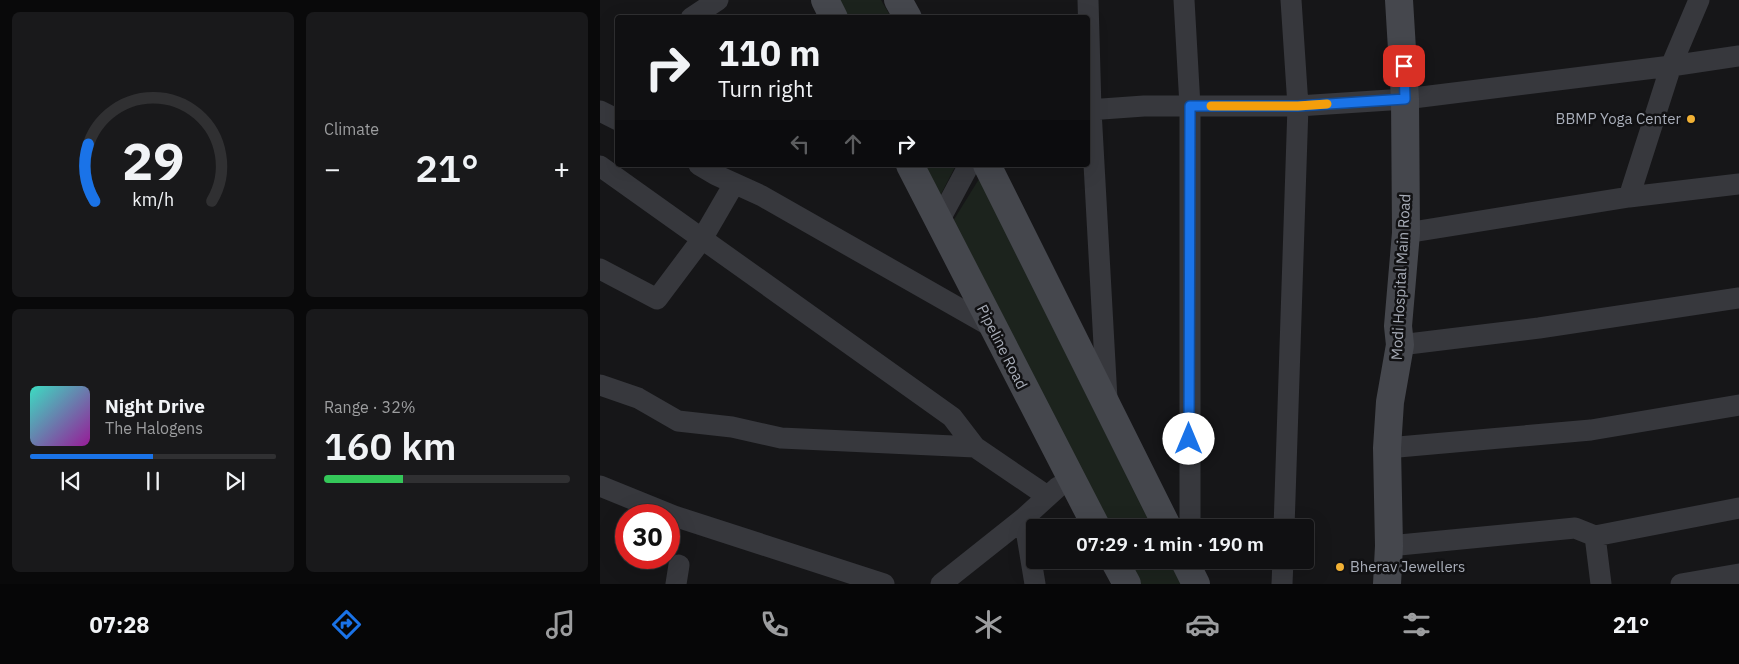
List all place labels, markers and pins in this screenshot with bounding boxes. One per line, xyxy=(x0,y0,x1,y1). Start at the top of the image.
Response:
pin xyxy=(1383,45,1425,87)
place label: BBMP Yoga Center xyxy=(1556,109,1681,128)
marker: BBMP Yoga Center xyxy=(1685,113,1697,125)
place label: Bherav Jewellers xyxy=(1350,557,1465,576)
marker: Bherav Jewellers xyxy=(1334,561,1346,573)

